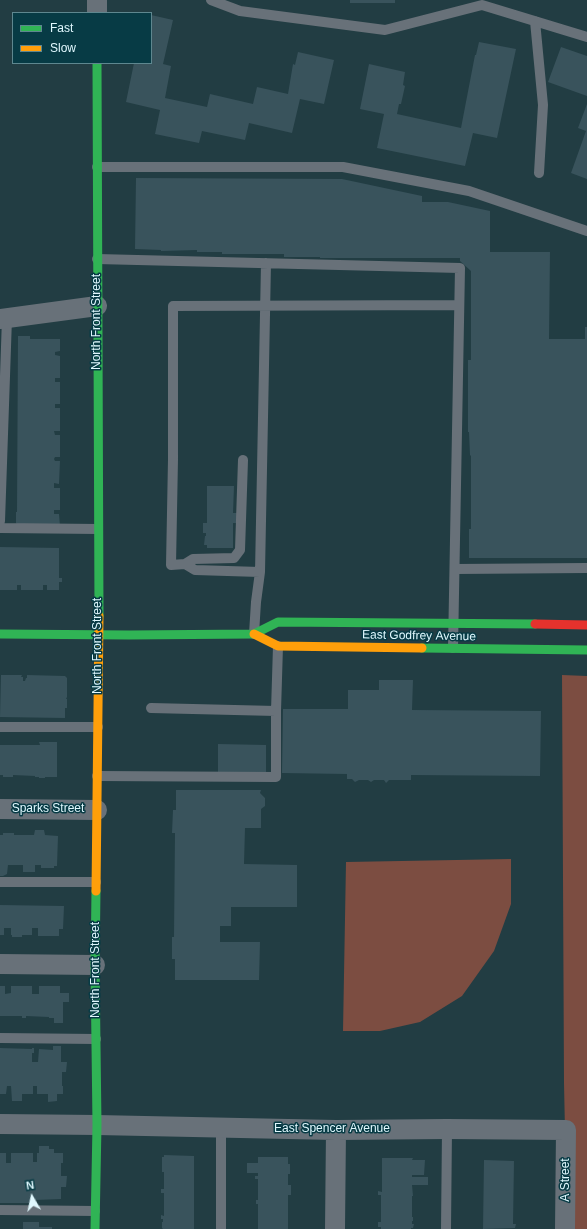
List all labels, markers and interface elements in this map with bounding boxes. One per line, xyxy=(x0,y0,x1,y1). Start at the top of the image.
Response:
legend xyxy=(12,12,152,64)
text: Fast xyxy=(50,21,73,35)
text: Slow xyxy=(50,41,76,55)
street label: North Front Street xyxy=(90,274,104,370)
street label: North Front Street xyxy=(91,598,105,694)
street label: East Godfrey Avenue xyxy=(362,628,476,644)
street label: Sparks Street xyxy=(12,802,84,816)
street label: North Front Street xyxy=(89,922,103,1018)
street label: East Spencer Avenue xyxy=(274,1122,390,1136)
street label: A Street xyxy=(559,1158,573,1202)
north arrow xyxy=(12,1177,52,1217)
text: N xyxy=(25,1179,35,1192)

